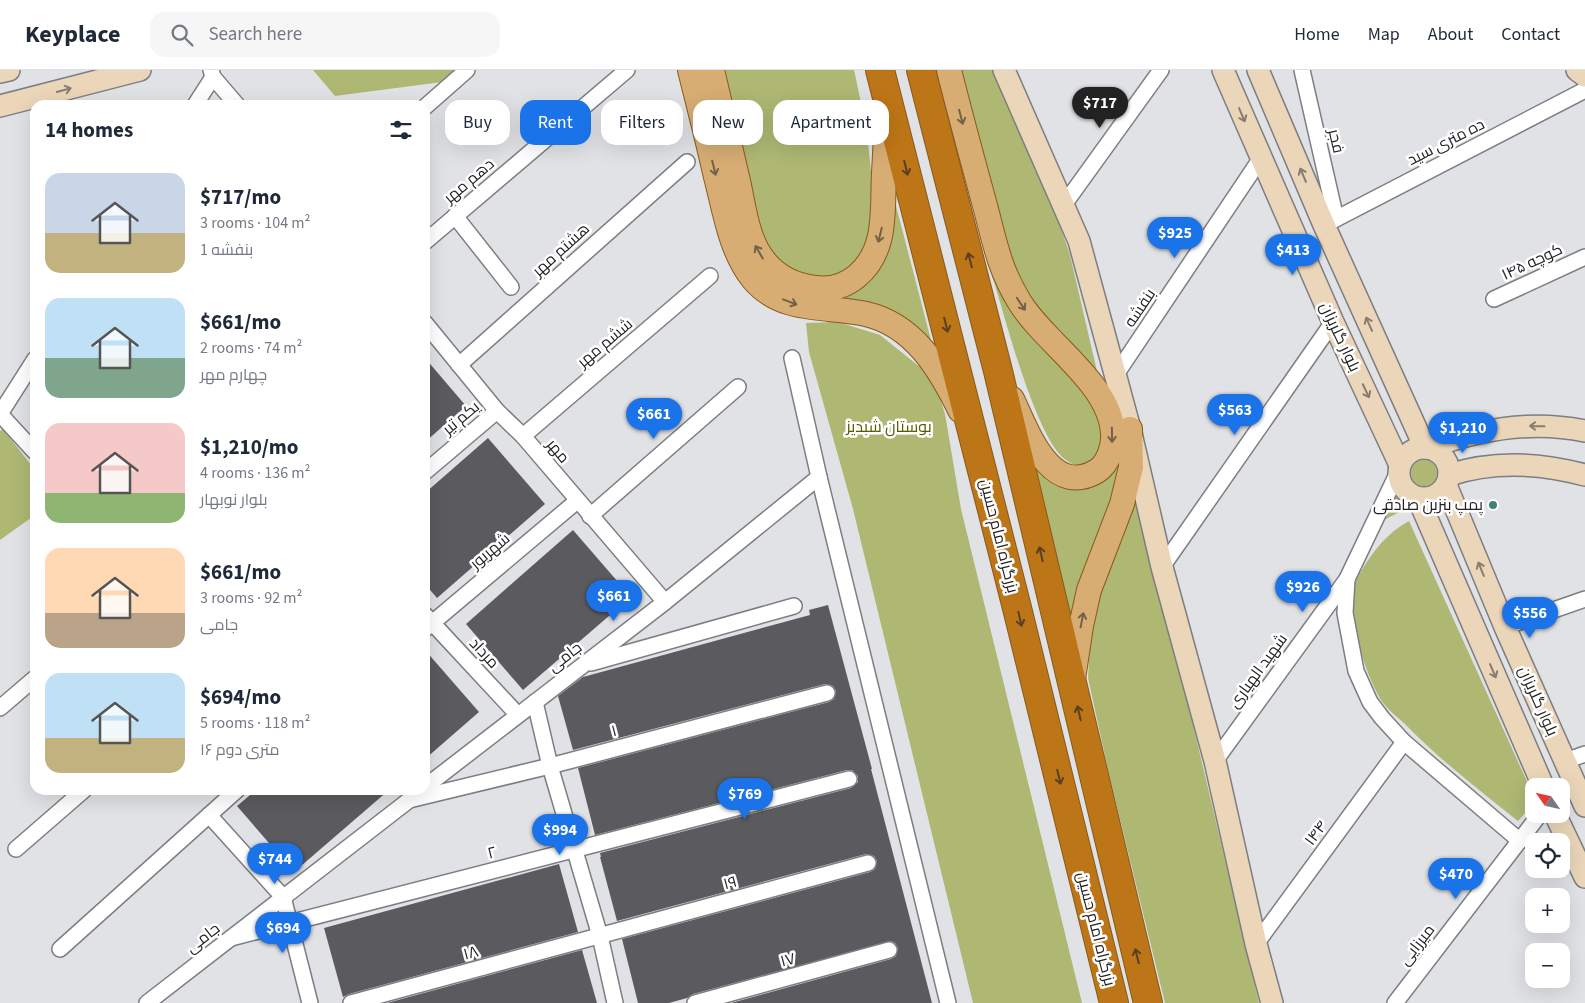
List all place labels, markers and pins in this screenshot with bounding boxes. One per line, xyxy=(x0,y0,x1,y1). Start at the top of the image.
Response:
pin: $717 xyxy=(1070,87,1130,129)
pin: $925 xyxy=(1145,216,1205,259)
pin: $413 xyxy=(1263,234,1323,276)
pin: $563 xyxy=(1205,394,1265,436)
pin: $661 xyxy=(624,398,684,440)
pin: $1,210 xyxy=(1422,412,1504,454)
place label: پمپ بنزین صادقی xyxy=(1373,494,1484,516)
marker: پمپ بنزین صادقی xyxy=(1487,499,1499,511)
pin: $926 xyxy=(1273,570,1333,613)
pin: $661 xyxy=(584,580,644,622)
pin: $556 xyxy=(1500,596,1560,639)
pin: $769 xyxy=(715,778,775,820)
pin: $994 xyxy=(530,814,590,856)
pin: $744 xyxy=(245,842,305,885)
pin: $470 xyxy=(1426,858,1486,900)
pin: $694 xyxy=(253,912,313,954)

